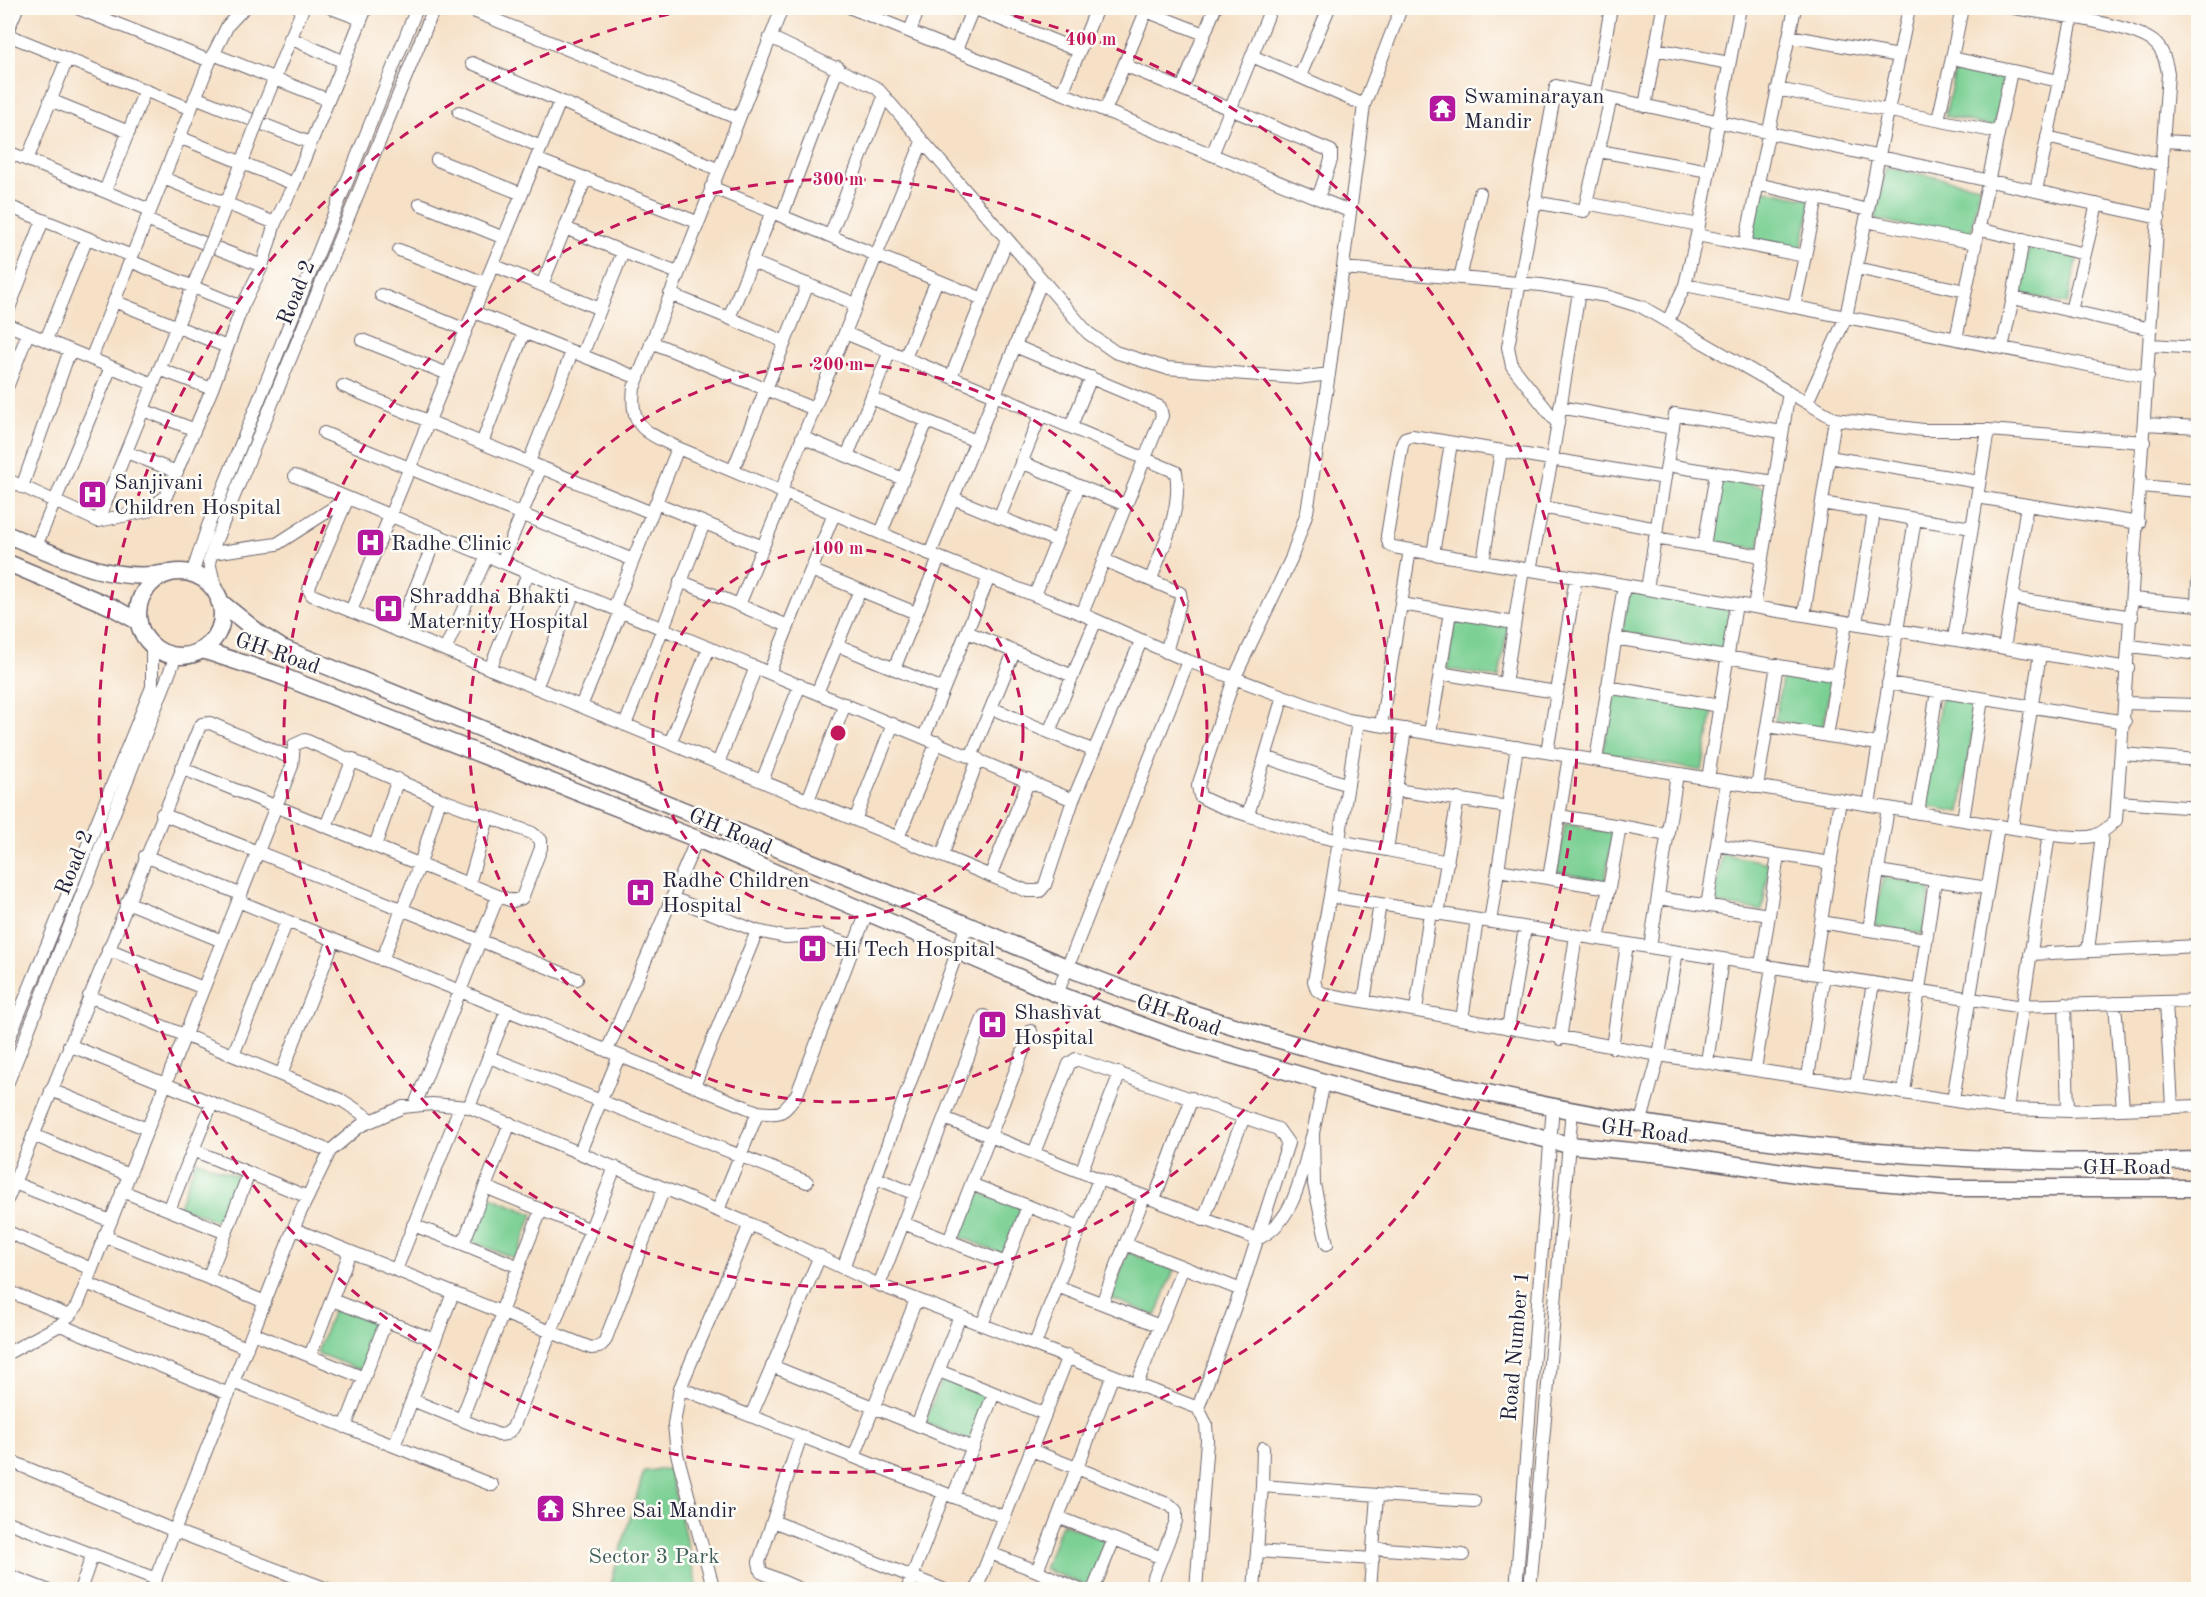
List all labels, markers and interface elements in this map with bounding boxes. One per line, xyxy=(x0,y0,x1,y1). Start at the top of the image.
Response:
text: 400 m xyxy=(1066,31,1116,49)
place label: Swaminarayan Mandir xyxy=(1464,86,1604,133)
temple icon: Swaminarayan Mandir xyxy=(1427,92,1459,124)
text: 300 m xyxy=(813,171,863,189)
street label: Road 2 xyxy=(274,257,320,328)
text: 200 m xyxy=(813,356,863,374)
place label: Sanjivani Children Hospital xyxy=(114,472,281,519)
hospital icon: Sanjivani Children Hospital xyxy=(77,478,109,510)
hospital icon: Radhe Clinic xyxy=(354,526,386,558)
place label: Radhe Clinic xyxy=(391,533,511,555)
text: 100 m xyxy=(813,540,863,558)
place label: Shraddha Bhakti Maternity Hospital xyxy=(409,586,588,633)
hospital icon: Shraddha Bhakti Maternity Hospital xyxy=(372,592,404,624)
street label: GH Road xyxy=(232,629,323,679)
centre of rings xyxy=(828,723,848,743)
street label: GH Road xyxy=(685,804,775,859)
street label: Road 2 xyxy=(52,827,98,898)
place label: Radhe Children Hospital xyxy=(662,870,810,917)
hospital icon: Radhe Children Hospital xyxy=(625,876,657,908)
hospital icon: Hi Tech Hospital xyxy=(797,932,829,964)
place label: Hi Tech Hospital xyxy=(834,939,995,961)
street label: GH Road xyxy=(1133,991,1224,1041)
place label: Shashvat Hospital xyxy=(1014,1002,1102,1049)
hospital icon: Shashvat Hospital xyxy=(977,1008,1009,1040)
street label: GH Road xyxy=(1600,1116,1690,1148)
street label: GH Road xyxy=(2083,1157,2171,1179)
street label: Road Number 1 xyxy=(1498,1270,1534,1422)
temple icon: Shree Sai Mandir xyxy=(534,1493,566,1525)
place label: Shree Sai Mandir xyxy=(571,1500,736,1522)
park label: Sector 3 Park xyxy=(588,1546,720,1568)

